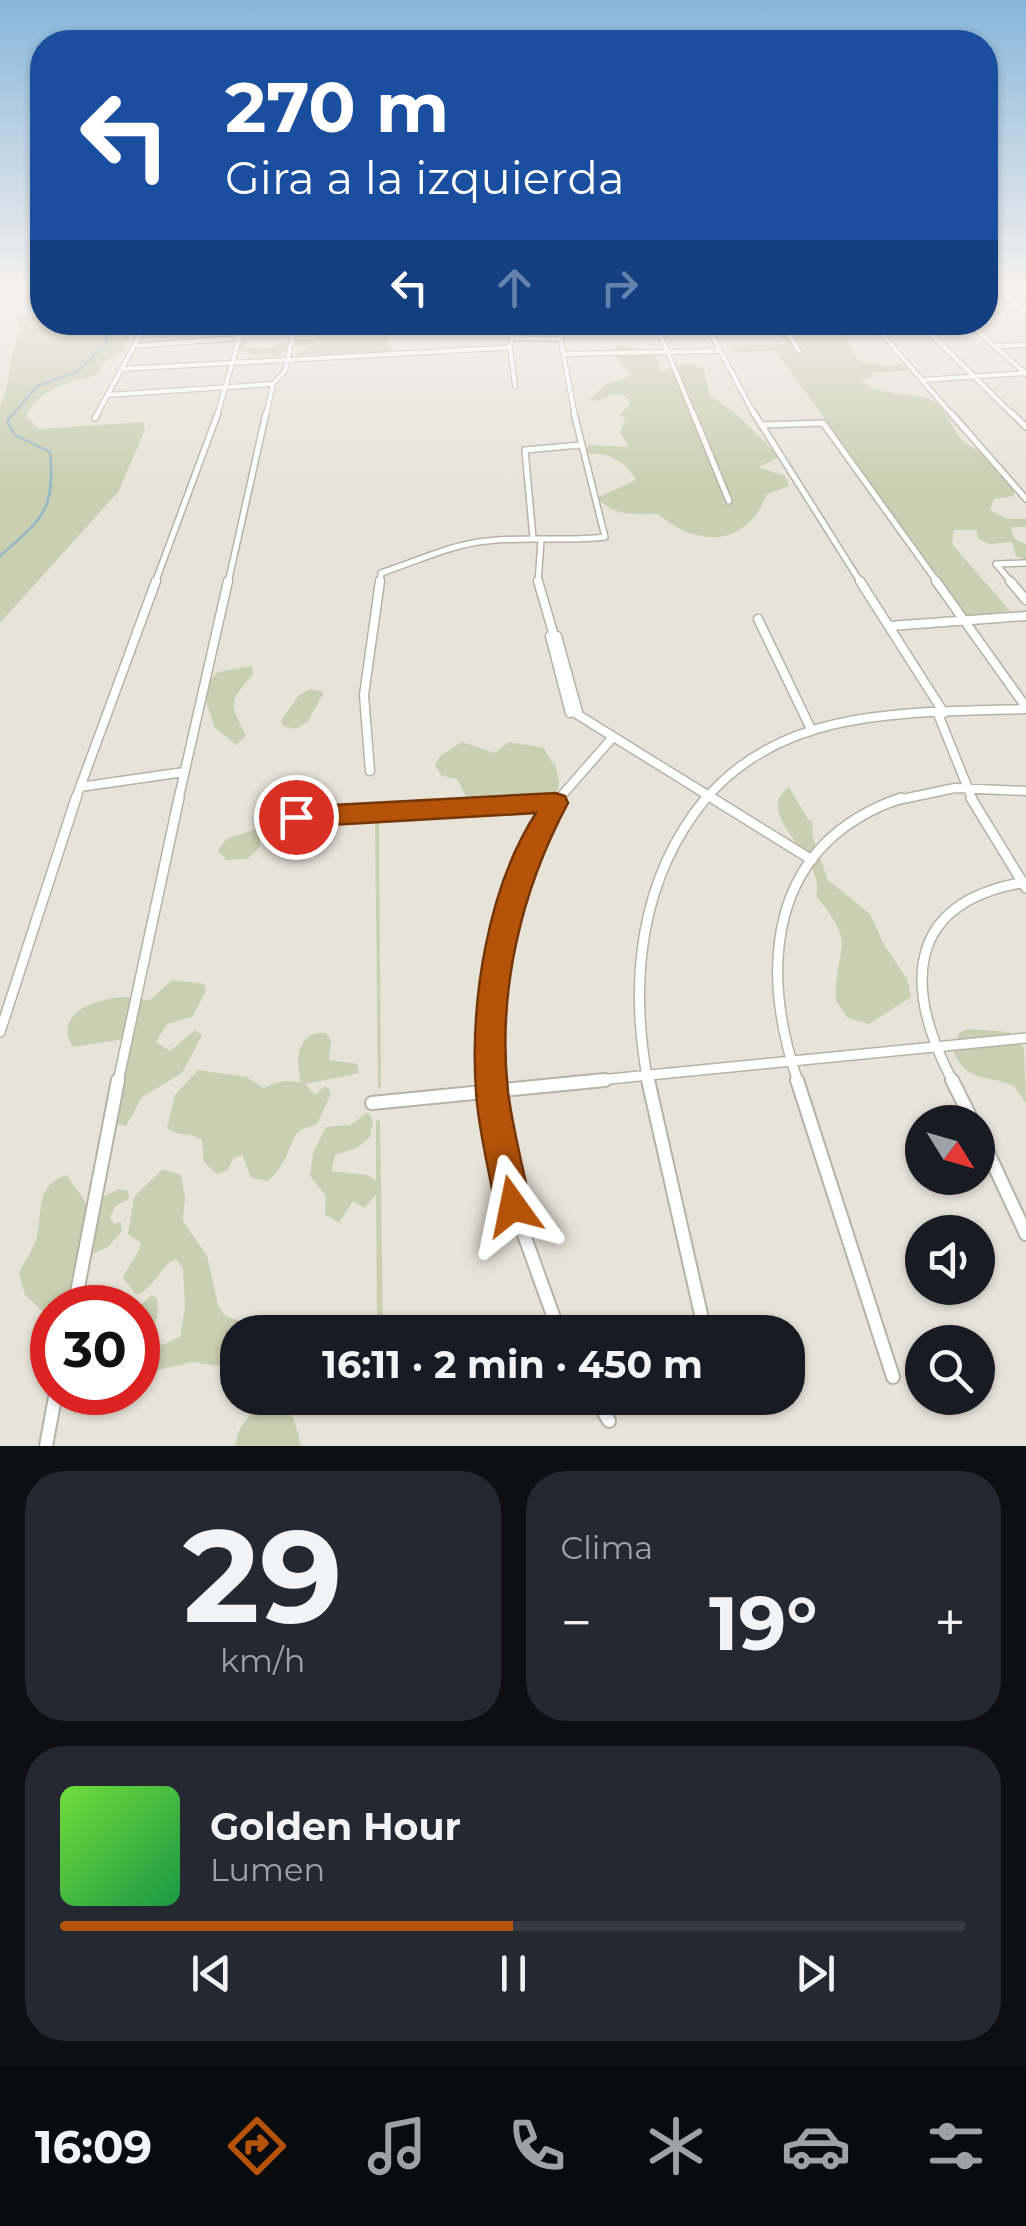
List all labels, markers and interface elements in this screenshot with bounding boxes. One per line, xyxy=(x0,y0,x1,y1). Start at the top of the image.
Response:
text: 270 m xyxy=(225,64,449,150)
icon: left xyxy=(60,70,190,200)
text: Gira a la izquierda xyxy=(225,150,625,205)
icon: left xyxy=(382,260,437,315)
icon: ahead xyxy=(487,260,542,315)
icon: right xyxy=(592,260,647,315)
pin xyxy=(254,775,339,860)
icon: arrive xyxy=(269,790,324,845)
north arrow xyxy=(905,1105,995,1195)
map controls xyxy=(905,1105,995,1415)
position arrow xyxy=(461,1154,565,1258)
button: sound xyxy=(905,1215,995,1305)
speed limit sign: 30 xyxy=(30,1285,160,1415)
button: search xyxy=(905,1325,995,1415)
text: 16:11 · 2 min · 450 m xyxy=(322,1341,703,1388)
text: 29 xyxy=(183,1496,343,1655)
text: Clima xyxy=(561,1528,653,1567)
text: 19° xyxy=(709,1577,818,1669)
text: − xyxy=(561,1589,592,1656)
text: + xyxy=(934,1589,966,1656)
text: km/h xyxy=(220,1641,305,1680)
text: Golden Hour xyxy=(210,1803,461,1850)
text: Lumen xyxy=(210,1850,325,1889)
icon: previous xyxy=(184,1946,239,2001)
icon: pause xyxy=(486,1946,541,2001)
icon: next xyxy=(788,1946,843,2001)
icon: directions xyxy=(222,2111,292,2181)
icon: music xyxy=(362,2111,432,2181)
icon: phone xyxy=(502,2111,572,2181)
icon: climate xyxy=(641,2111,711,2181)
icon: car xyxy=(781,2111,851,2181)
icon: filters xyxy=(921,2111,991,2181)
text: 16:09 xyxy=(35,2119,152,2174)

